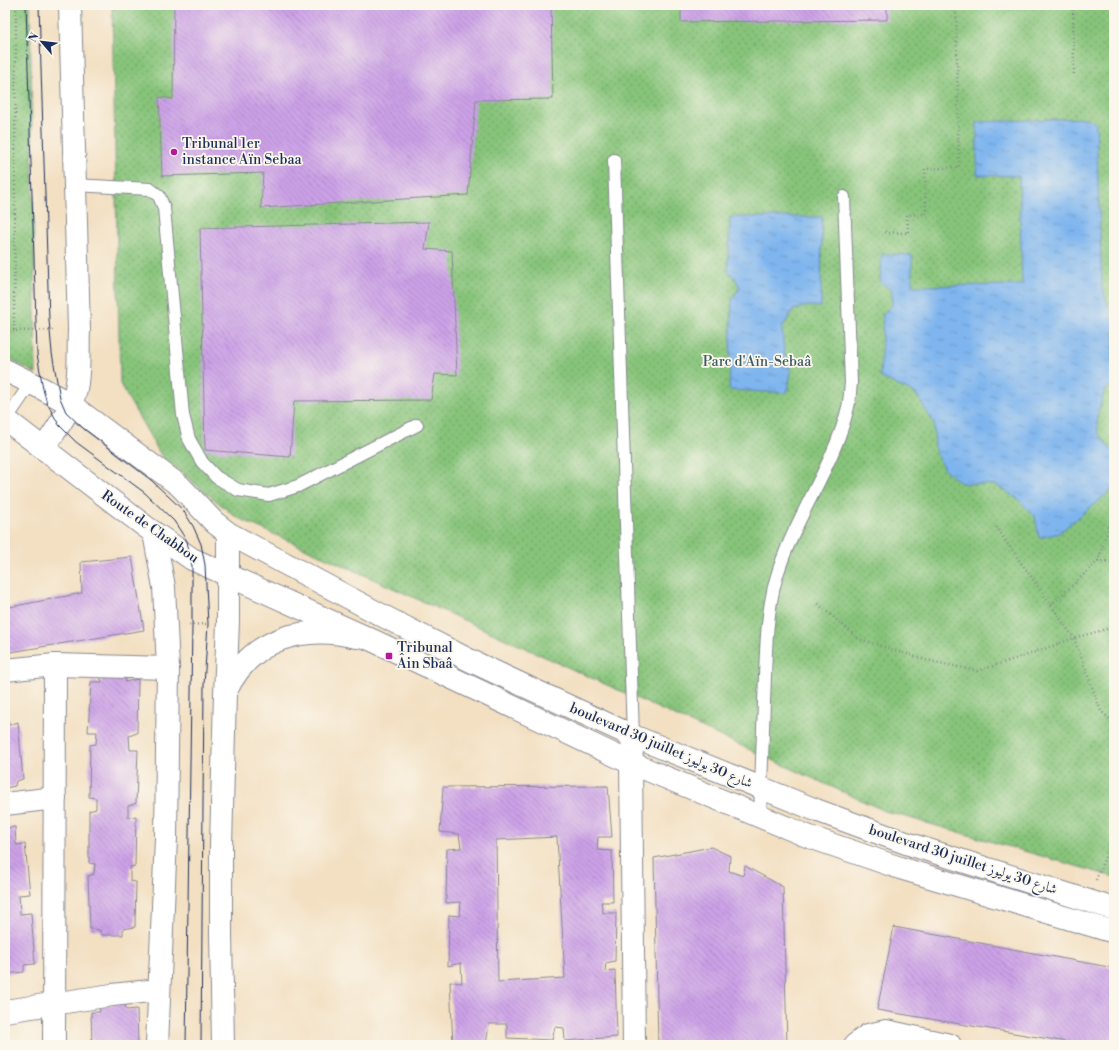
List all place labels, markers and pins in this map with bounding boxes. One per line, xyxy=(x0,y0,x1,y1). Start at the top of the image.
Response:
place label: Tribunal 1er instance Aïn Sebaa xyxy=(182,135,302,169)
marker: Tribunal 1er instance Aïn Sebaa xyxy=(169,147,179,157)
place label: Tribunal Âin Sbaâ xyxy=(396,639,454,673)
marker: Tribunal Âin Sbaâ xyxy=(384,651,394,661)

